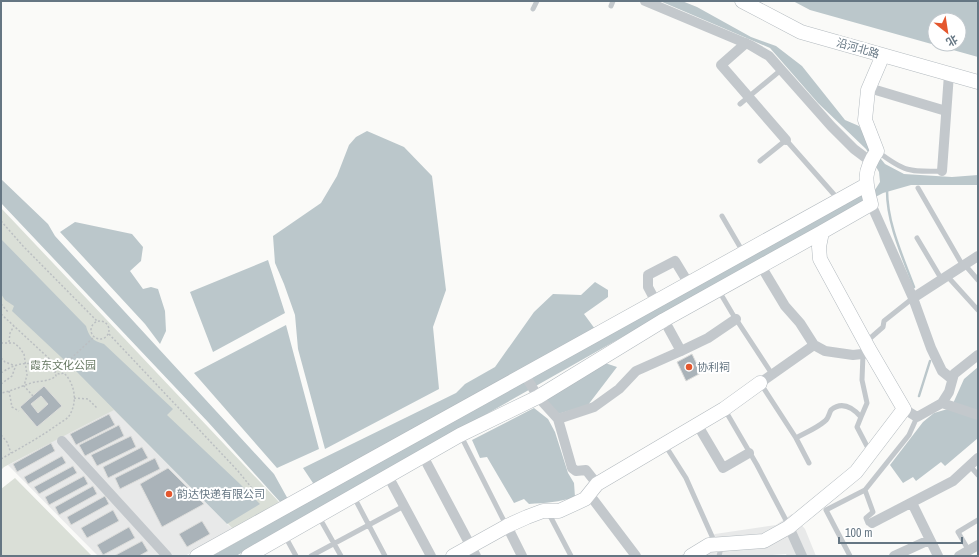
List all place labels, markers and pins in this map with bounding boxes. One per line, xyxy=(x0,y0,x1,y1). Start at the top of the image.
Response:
place label: 协利祠 xyxy=(697,360,730,374)
marker: 协利祠 xyxy=(684,362,694,372)
place label: 韵达快递有限公司 xyxy=(177,487,265,501)
marker: 韵达快递有限公司 xyxy=(164,489,174,499)

